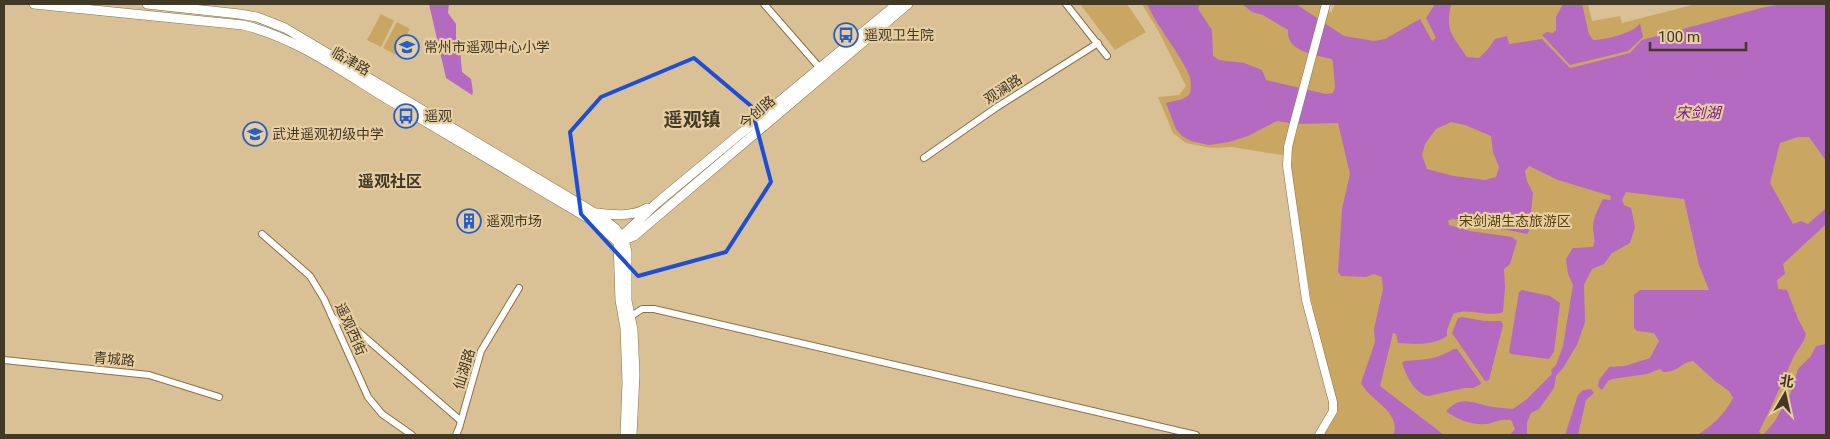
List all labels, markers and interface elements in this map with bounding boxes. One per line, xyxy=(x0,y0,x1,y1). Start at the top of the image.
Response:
scale bar xyxy=(1650,20,1746,52)
bus stop icon: 遥观卫生院 xyxy=(833,22,859,48)
place label: 遥观卫生院 xyxy=(864,27,934,43)
text: 100 m xyxy=(1658,28,1700,46)
school or university icon: 常州市遥观中心小学 xyxy=(394,34,420,60)
place label: 常州市遥观中心小学 xyxy=(424,39,550,55)
street label: 临津路 xyxy=(329,44,373,78)
street label: 观澜路 xyxy=(981,71,1025,107)
street label: 今创路 xyxy=(736,92,778,132)
bus stop icon: 遥观 xyxy=(393,103,419,129)
water label: 宋剑湖 xyxy=(1675,104,1722,122)
place label: 遥观 xyxy=(424,108,452,124)
district label: 遥观镇 xyxy=(663,108,721,131)
school or university icon: 武进遥观初级中学 xyxy=(242,121,268,147)
place label: 武进遥观初级中学 xyxy=(272,126,384,142)
district label: 遥观社区 xyxy=(358,172,422,191)
building icon: 遥观市场 xyxy=(456,208,482,234)
place label: 遥观市场 xyxy=(486,213,542,229)
park label: 宋剑湖生态旅游区 xyxy=(1459,213,1571,229)
street label: 遥观西街 xyxy=(332,300,370,358)
street label: 仙湖路 xyxy=(450,347,478,391)
street label: 青城路 xyxy=(92,349,136,369)
north arrow xyxy=(1760,369,1810,419)
text: 北 xyxy=(1779,372,1795,390)

